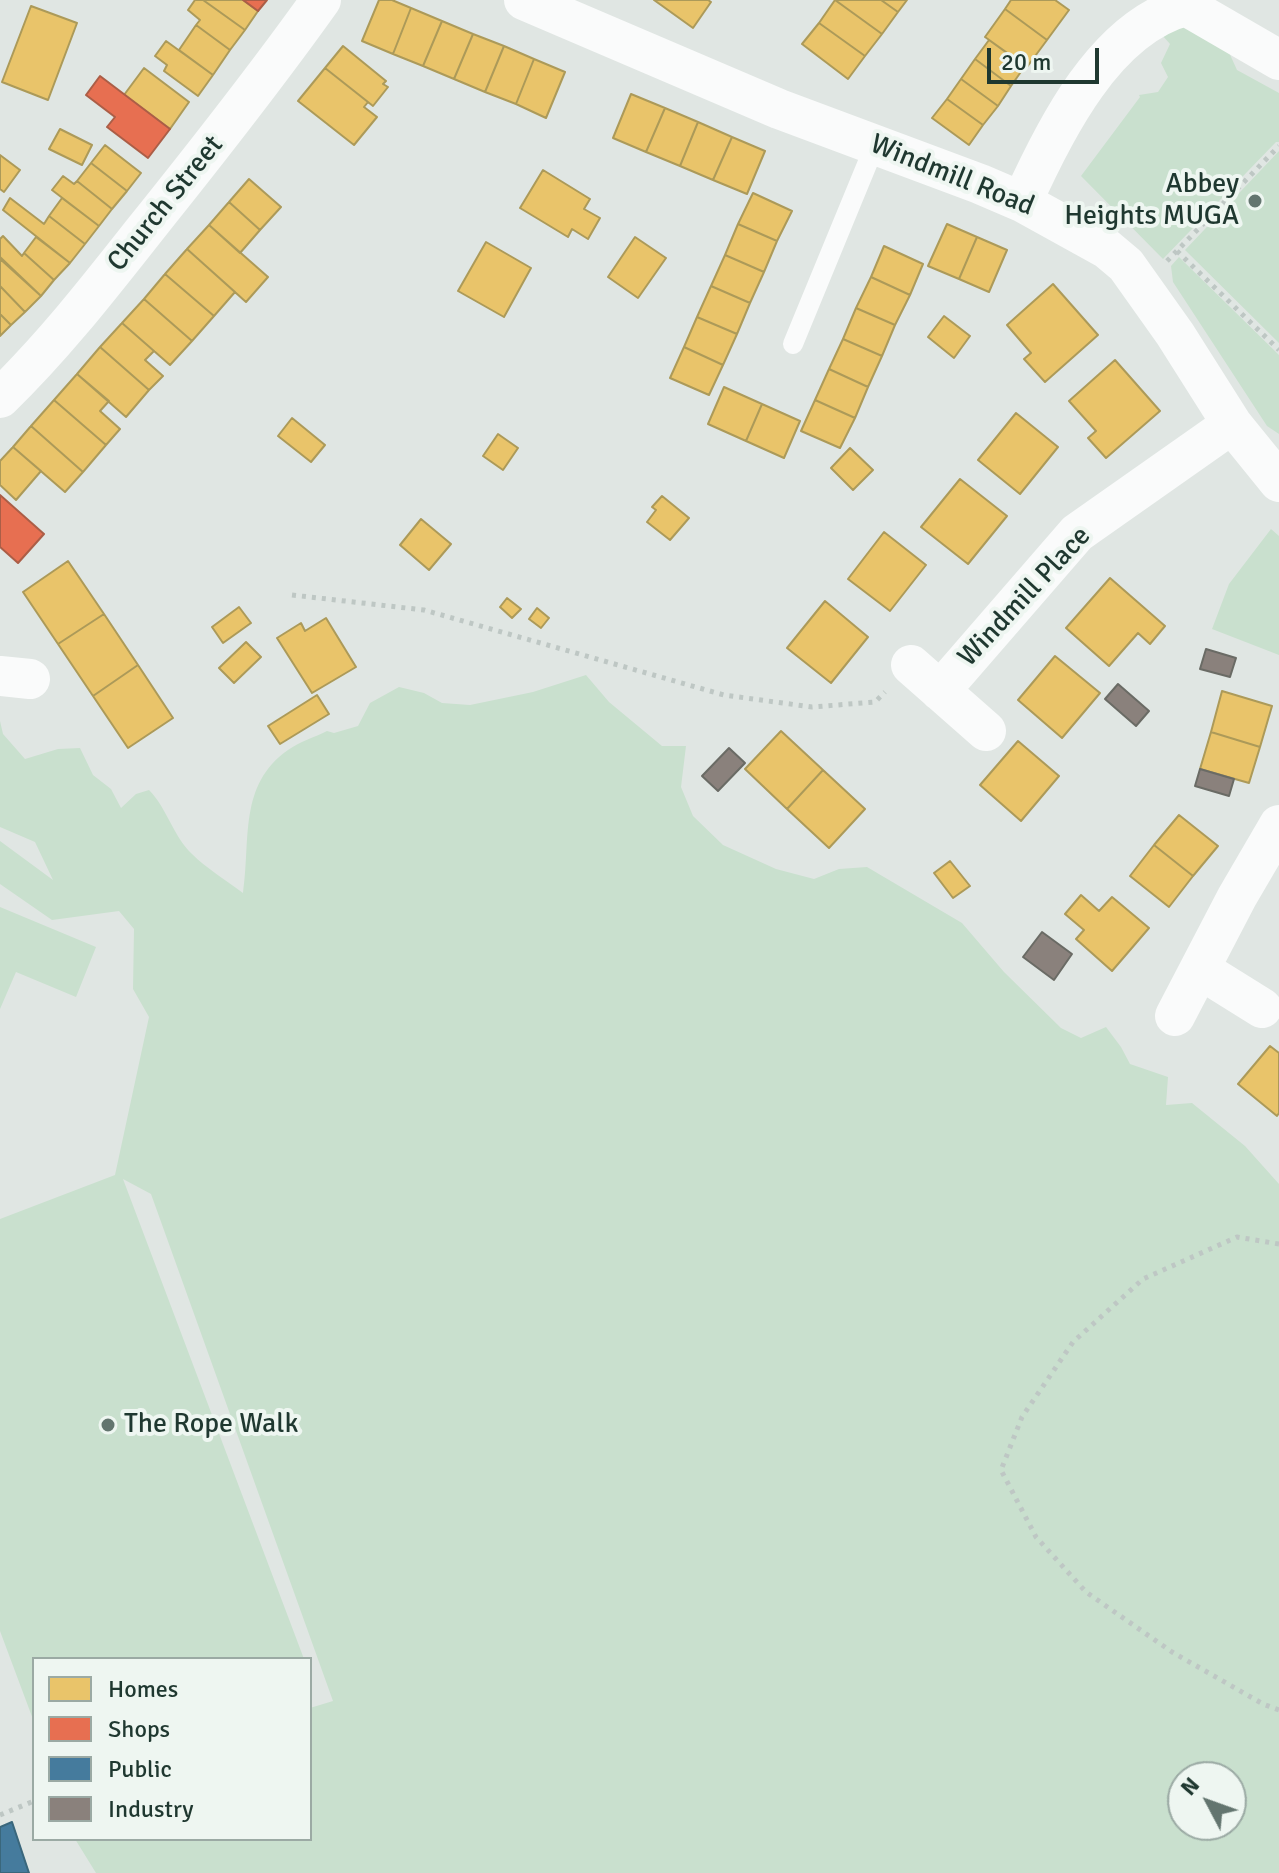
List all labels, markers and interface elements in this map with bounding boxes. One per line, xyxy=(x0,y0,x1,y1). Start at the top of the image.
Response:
scale bar xyxy=(991,32,1103,82)
text: 20 m xyxy=(1001,47,1051,77)
street label: Windmill Road xyxy=(865,128,1039,224)
street label: Church Street xyxy=(101,129,231,279)
place label: Abbey Heights MUGA xyxy=(1064,168,1239,234)
marker: Abbey Heights MUGA xyxy=(1246,192,1264,210)
street label: Windmill Place xyxy=(952,520,1098,674)
place label: The Rope Walk xyxy=(124,1408,298,1442)
marker: The Rope Walk xyxy=(99,1416,117,1434)
legend xyxy=(32,1657,312,1841)
text: Homes xyxy=(108,1674,178,1704)
text: Shops xyxy=(108,1714,170,1744)
text: Public xyxy=(108,1754,172,1784)
north arrow xyxy=(1167,1761,1247,1841)
text: N xyxy=(1175,1772,1205,1801)
text: Industry xyxy=(108,1794,194,1824)

